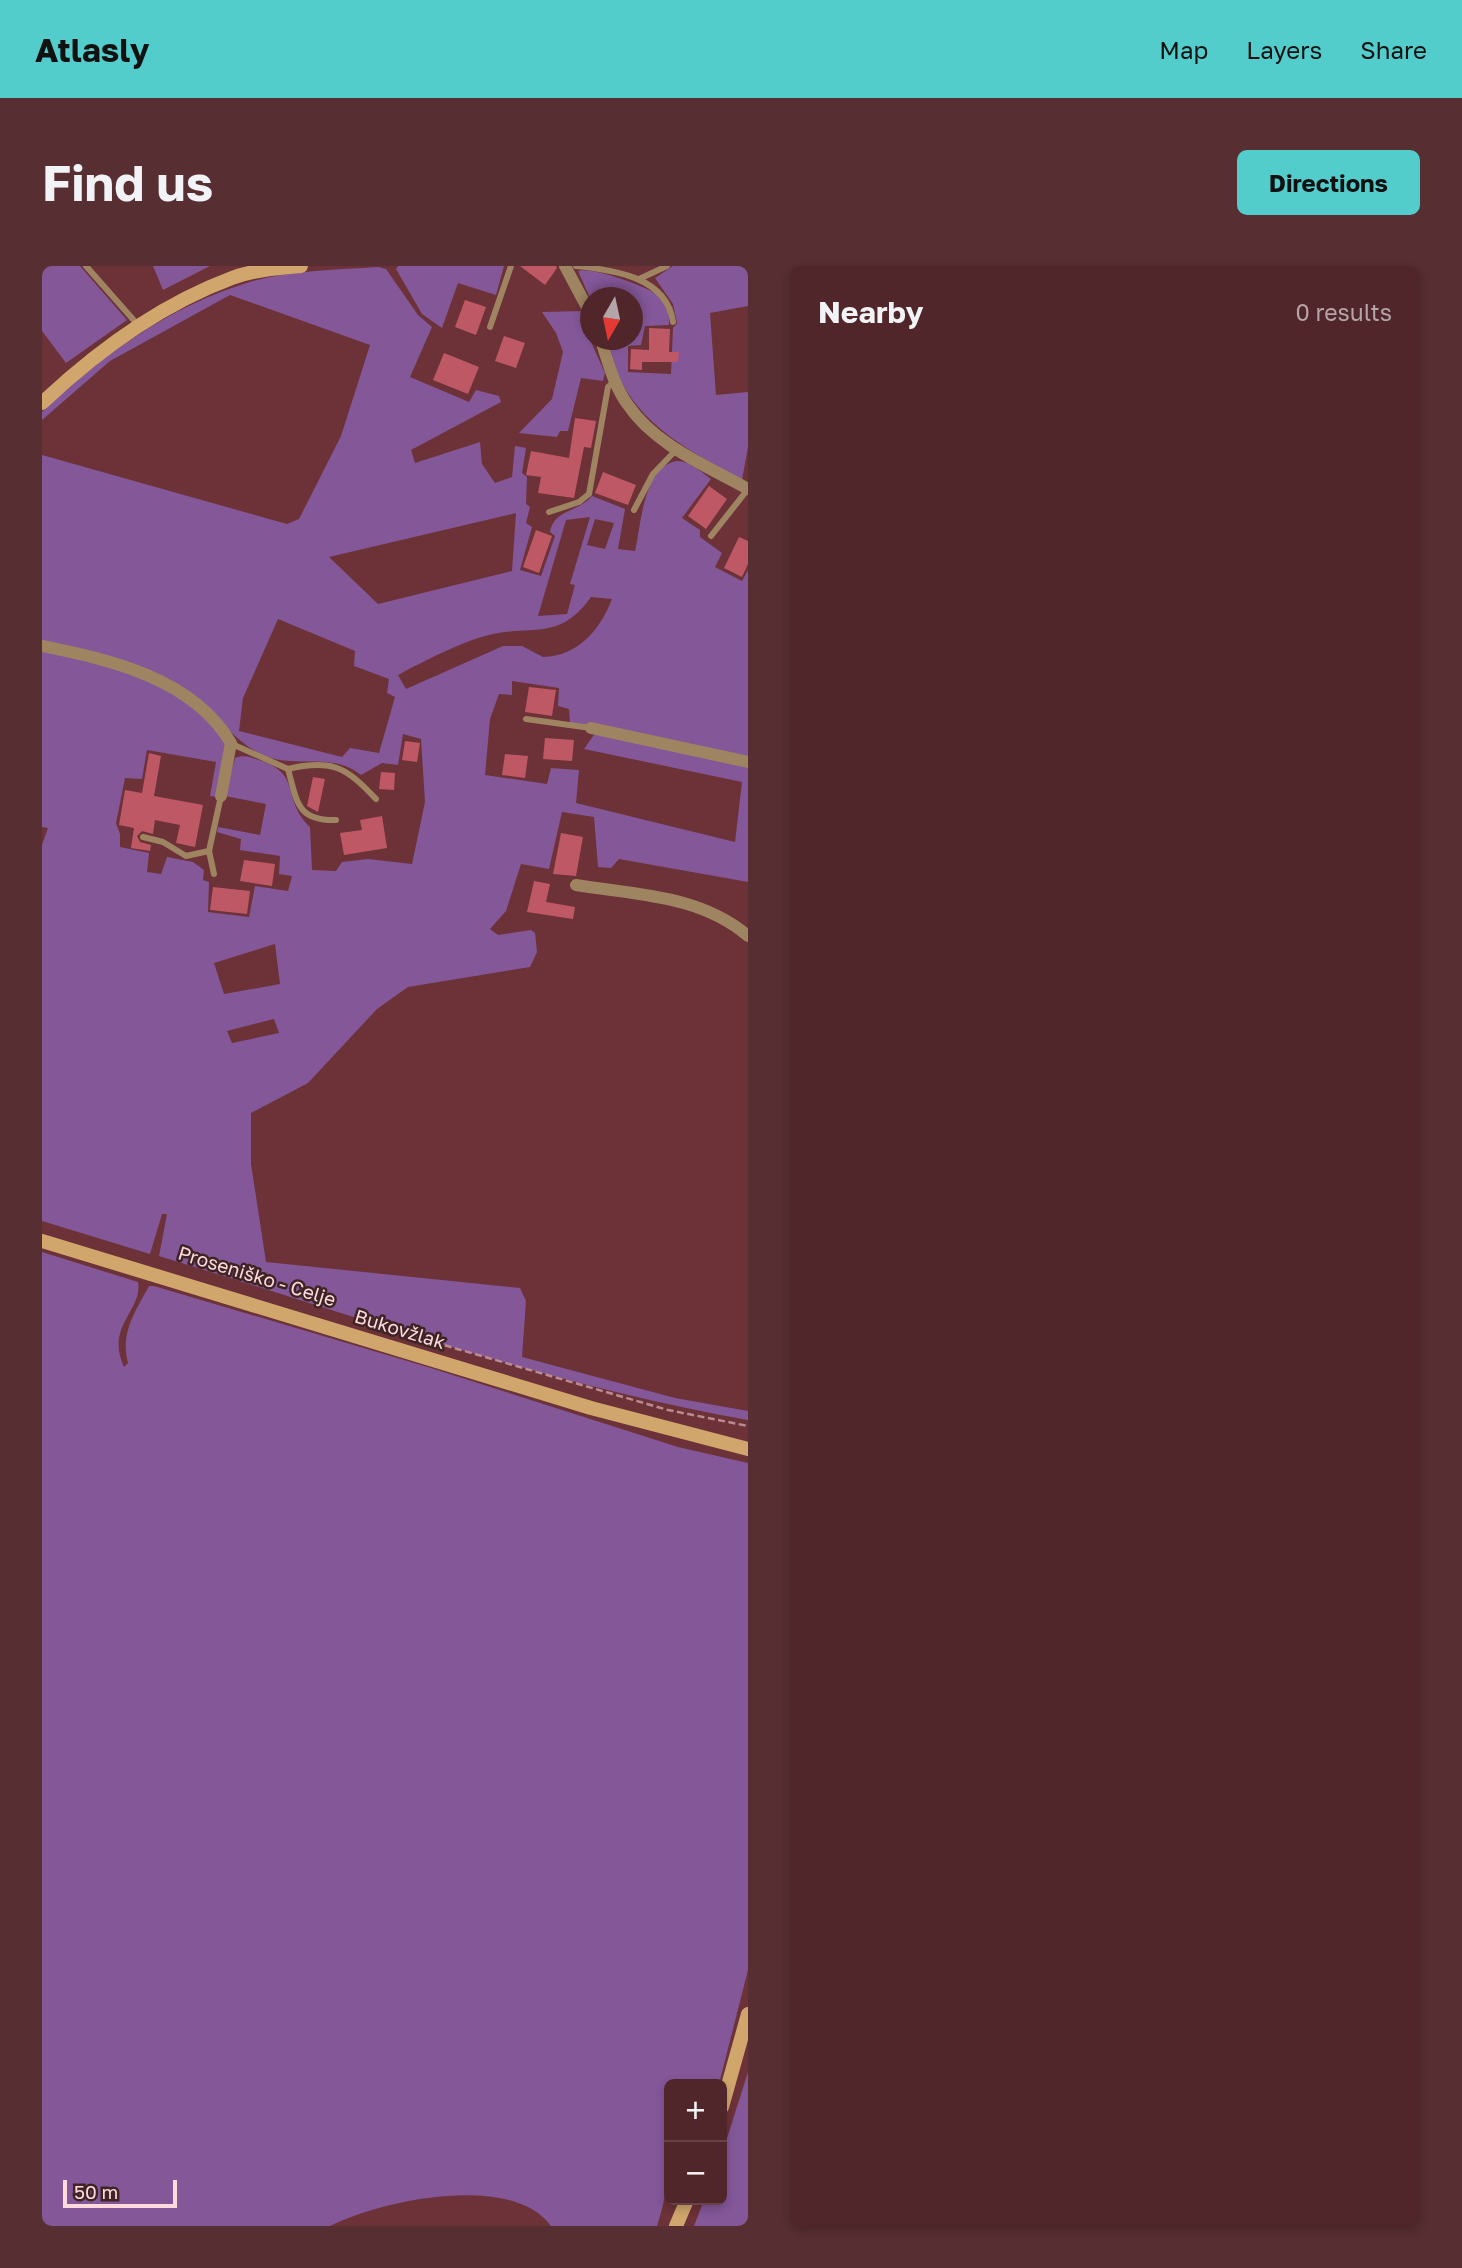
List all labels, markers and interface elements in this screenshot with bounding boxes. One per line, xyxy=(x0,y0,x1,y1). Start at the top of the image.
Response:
text: Atlasly xyxy=(35,30,150,69)
text: Map xyxy=(1159,35,1208,64)
text: Layers xyxy=(1246,35,1322,64)
text: Share xyxy=(1360,35,1427,64)
button: Directions xyxy=(1237,150,1420,215)
text: Find us xyxy=(42,153,213,212)
north arrow xyxy=(580,287,643,350)
text: Nearby xyxy=(818,294,923,330)
text: 0 results xyxy=(1296,298,1392,326)
street label: Proseniško - Celje xyxy=(176,1241,339,1310)
street label: Bukovžlak xyxy=(352,1304,448,1353)
map controls xyxy=(664,2079,727,2205)
button: + xyxy=(664,2079,727,2142)
button: − xyxy=(664,2142,727,2205)
scale bar xyxy=(63,2177,177,2209)
text: 50 m xyxy=(74,2180,118,2203)

